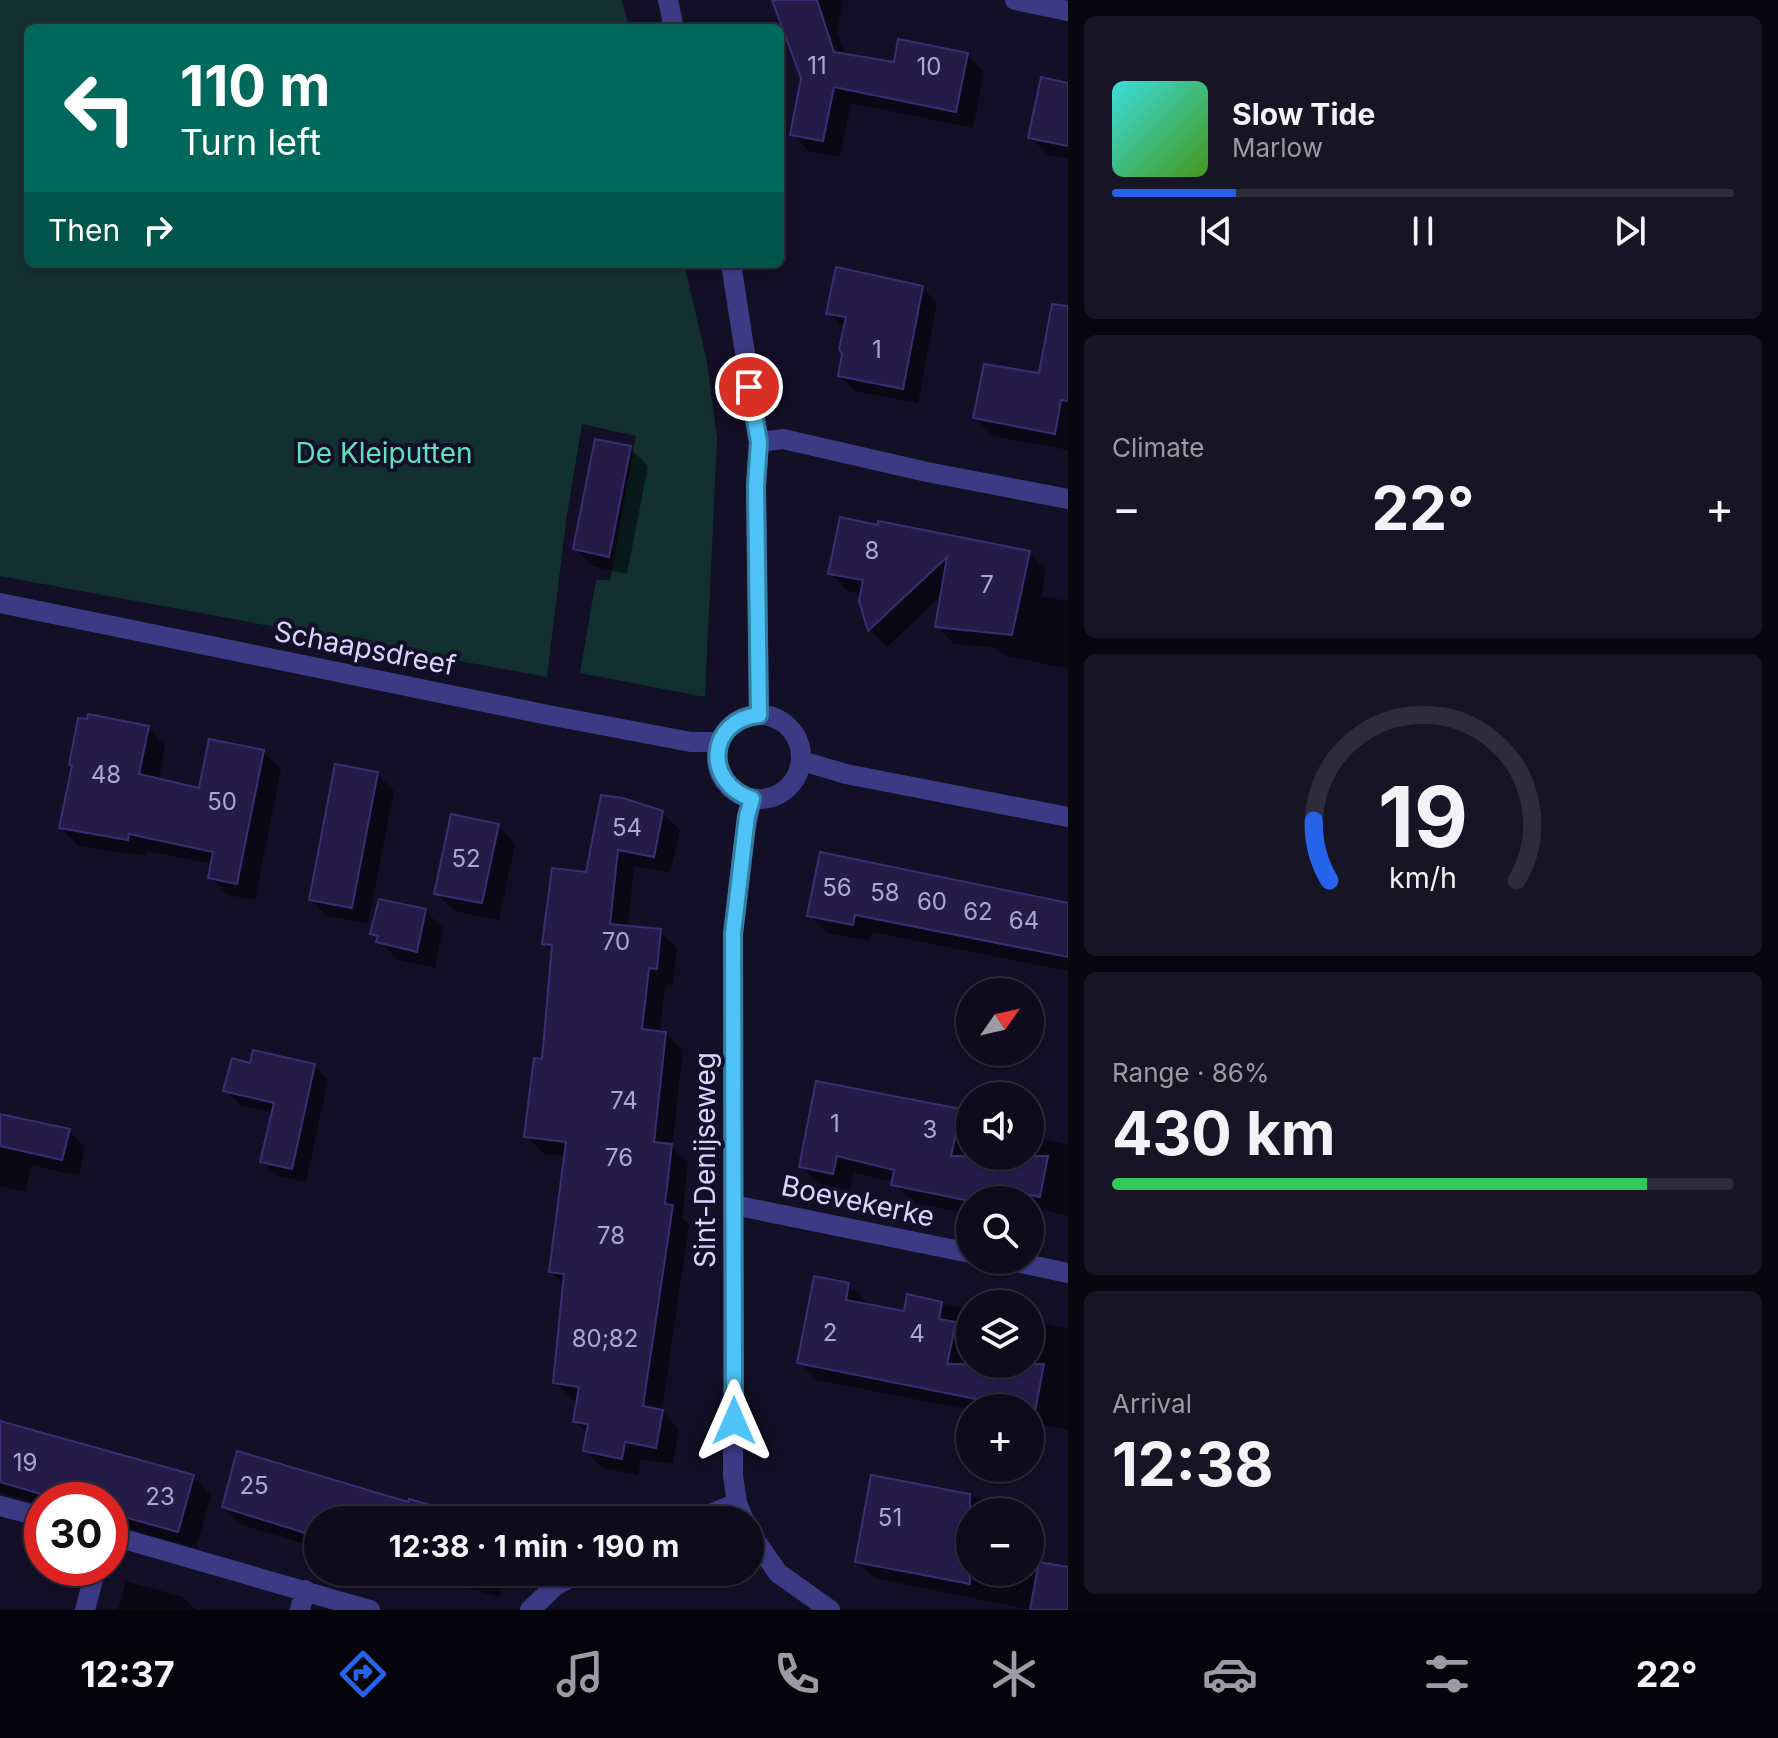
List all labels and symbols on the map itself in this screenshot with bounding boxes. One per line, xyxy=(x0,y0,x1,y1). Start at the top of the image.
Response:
house number: 11 xyxy=(807,51,827,80)
house number: 10 xyxy=(917,52,941,81)
house number: 1 xyxy=(872,335,882,364)
pin xyxy=(715,353,783,421)
park label: De Kleiputten xyxy=(295,436,473,470)
house number: 8 xyxy=(865,536,879,565)
house number: 7 xyxy=(980,570,994,599)
street label: Schaapsdreef xyxy=(271,614,459,682)
house number: 48 xyxy=(91,760,121,789)
house number: 50 xyxy=(207,787,237,816)
house number: 54 xyxy=(612,813,642,842)
house number: 52 xyxy=(451,844,481,873)
house number: 56 xyxy=(822,873,852,902)
house number: 58 xyxy=(870,878,900,907)
house number: 60 xyxy=(917,887,947,916)
house number: 62 xyxy=(963,897,993,926)
house number: 64 xyxy=(1009,906,1039,935)
house number: 70 xyxy=(602,927,630,956)
north arrow xyxy=(956,978,1044,1066)
street label: Sint-Denijseweg xyxy=(688,1052,722,1268)
house number: 74 xyxy=(610,1086,638,1115)
house number: 1 xyxy=(830,1109,840,1138)
house number: 3 xyxy=(923,1115,937,1144)
house number: 76 xyxy=(605,1143,633,1172)
street label: Boevekerke xyxy=(778,1168,938,1234)
house number: 78 xyxy=(597,1221,625,1250)
house number: 2 xyxy=(823,1318,837,1347)
house number: 4 xyxy=(909,1319,925,1348)
house number: 80;82 xyxy=(572,1324,638,1353)
position arrow xyxy=(692,1379,776,1463)
house number: 19 xyxy=(13,1448,37,1477)
house number: 25 xyxy=(239,1471,269,1500)
speed limit sign: 30 xyxy=(24,1482,128,1586)
house number: 23 xyxy=(145,1482,175,1511)
house number: 51 xyxy=(878,1503,902,1532)

